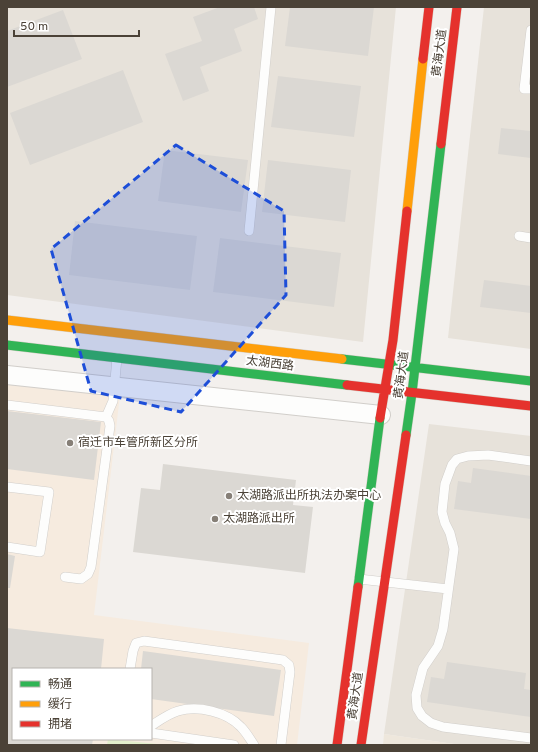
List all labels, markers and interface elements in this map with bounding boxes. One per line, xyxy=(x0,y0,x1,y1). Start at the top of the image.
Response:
scale bar xyxy=(14,12,139,38)
text: 50 m xyxy=(20,19,48,35)
street label: 黄海大道 xyxy=(429,28,451,78)
street label: 黄海大道 xyxy=(391,350,413,400)
street label: 太湖西路 xyxy=(245,353,295,375)
place label: 宿迁市车管所新区分所 xyxy=(78,435,198,451)
marker: 宿迁市车管所新区分所 xyxy=(65,438,75,448)
place label: 太湖路派出所执法办案中心 xyxy=(237,488,381,504)
marker: 太湖路派出所执法办案中心 xyxy=(224,491,234,501)
place label: 太湖路派出所 xyxy=(223,511,295,527)
marker: 太湖路派出所 xyxy=(210,514,220,524)
legend xyxy=(12,668,152,740)
street label: 黄海大道 xyxy=(345,671,367,721)
text: 畅通 xyxy=(48,677,72,693)
text: 缓行 xyxy=(48,697,72,713)
text: 拥堵 xyxy=(48,717,72,733)

